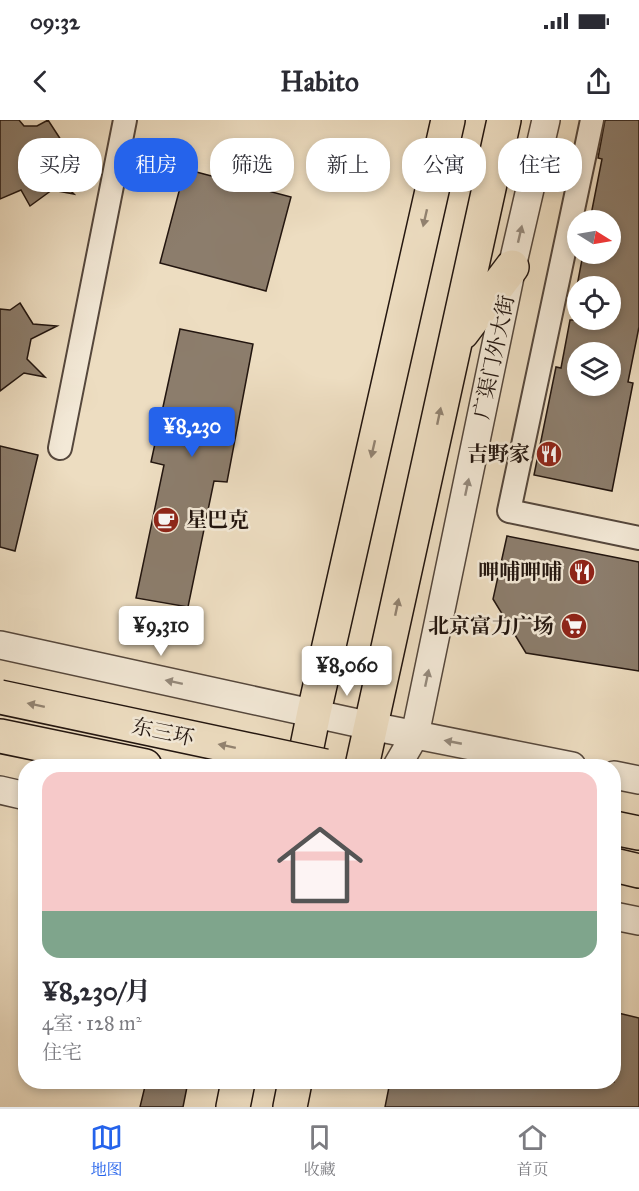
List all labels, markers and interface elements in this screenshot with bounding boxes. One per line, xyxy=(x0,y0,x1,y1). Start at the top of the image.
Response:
text: 09:32 xyxy=(30,8,80,35)
icon: back xyxy=(24,65,57,98)
text: Habito xyxy=(280,65,359,98)
icon: share xyxy=(582,65,615,98)
chip: 买房 xyxy=(18,138,102,192)
chip: 租房 xyxy=(114,138,198,192)
chip: 筛选 xyxy=(210,138,294,192)
chip: 新上 xyxy=(306,138,390,192)
chip: 公寓 xyxy=(402,138,486,192)
chip: 住宅 xyxy=(498,138,582,192)
one-way arrow xyxy=(420,209,430,227)
north arrow xyxy=(567,210,621,264)
map controls xyxy=(567,210,621,396)
one-way arrow xyxy=(515,225,525,243)
button: locate xyxy=(567,276,621,330)
street label: 广渠门外大街 xyxy=(468,293,520,421)
button: layers xyxy=(567,342,621,396)
pin: ¥8,230 xyxy=(143,407,241,458)
one-way arrow xyxy=(435,407,444,426)
text: ¥8,230 xyxy=(163,414,221,438)
restaurant icon: 吉野家 xyxy=(534,439,564,469)
one-way arrow xyxy=(368,440,377,459)
place label: 吉野家 xyxy=(467,441,530,467)
one-way arrow xyxy=(463,477,472,496)
cafe icon: 星巴克 xyxy=(151,505,181,535)
place label: 星巴克 xyxy=(186,507,249,533)
restaurant icon: 呷哺呷哺 xyxy=(567,557,597,587)
place label: 呷哺呷哺 xyxy=(478,559,562,585)
one-way arrow xyxy=(393,597,402,616)
pin: ¥9,310 xyxy=(112,606,210,657)
supermarket icon: 北京富力广场 xyxy=(559,611,589,641)
text: ¥9,310 xyxy=(133,613,189,637)
place label: 北京富力广场 xyxy=(428,613,554,639)
pin: ¥8,060 xyxy=(298,646,396,697)
text: ¥8,060 xyxy=(316,653,378,677)
one-way arrow xyxy=(423,668,432,687)
one-way arrow xyxy=(165,677,183,687)
one-way arrow xyxy=(26,700,45,709)
street label: 东三环 xyxy=(129,713,197,751)
one-way arrow xyxy=(444,737,463,747)
one-way arrow xyxy=(217,740,236,750)
icon: home xyxy=(266,811,374,919)
text: ¥8,230/月 xyxy=(42,975,151,1007)
text: 4室 · 128 m² xyxy=(42,1011,141,1035)
text: 住宅 xyxy=(42,1040,82,1064)
tab: 地图 xyxy=(90,1121,123,1180)
tab: 收藏 xyxy=(303,1121,336,1180)
tab: 首页 xyxy=(516,1121,549,1180)

